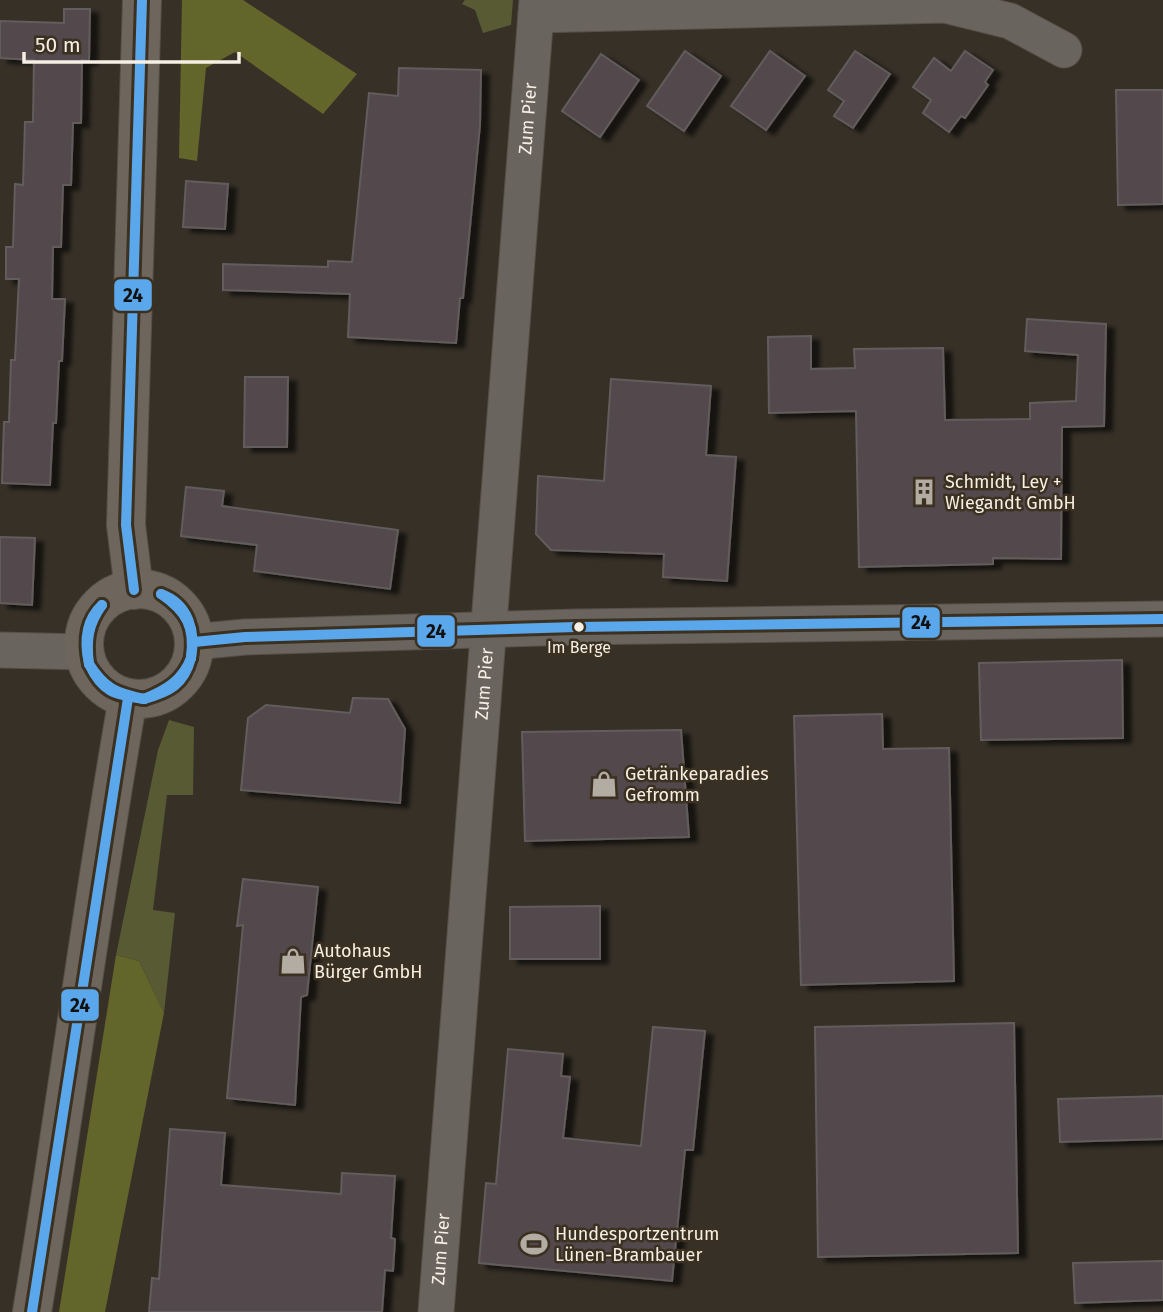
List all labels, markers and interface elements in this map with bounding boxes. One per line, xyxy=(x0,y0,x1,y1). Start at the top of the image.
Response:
scale bar xyxy=(24,21,240,65)
text: 50 m xyxy=(35,32,81,58)
street label: Zum Pier xyxy=(514,82,542,155)
line badge: 24 xyxy=(113,278,153,312)
text: 24 xyxy=(123,284,143,307)
place label: Schmidt, Ley + Wiegandt GmbH xyxy=(945,471,1076,514)
building icon: Schmidt, Ley + Wiegandt GmbH xyxy=(909,477,939,507)
line badge: 24 xyxy=(901,606,941,639)
text: 24 xyxy=(911,611,931,634)
line badge: 24 xyxy=(416,614,456,648)
text: 24 xyxy=(426,620,446,643)
marker: Im Berge xyxy=(572,620,586,634)
place label: Im Berge xyxy=(547,638,611,657)
street label: Zum Pier xyxy=(471,647,498,721)
place label: Getränkeparadies Gefromm xyxy=(625,763,769,806)
shop icon: Getränkeparadies Gefromm xyxy=(589,769,619,799)
place label: Autohaus Bürger GmbH xyxy=(314,940,422,983)
shop icon: Autohaus Bürger GmbH xyxy=(278,946,308,976)
line badge: 24 xyxy=(60,988,100,1022)
text: 24 xyxy=(70,994,90,1017)
street label: Zum Pier xyxy=(427,1212,455,1286)
place label: Hundesportzentrum Lünen-Brambauer xyxy=(555,1223,719,1266)
sports icon: Hundesportzentrum Lünen-Brambauer xyxy=(519,1229,549,1259)

